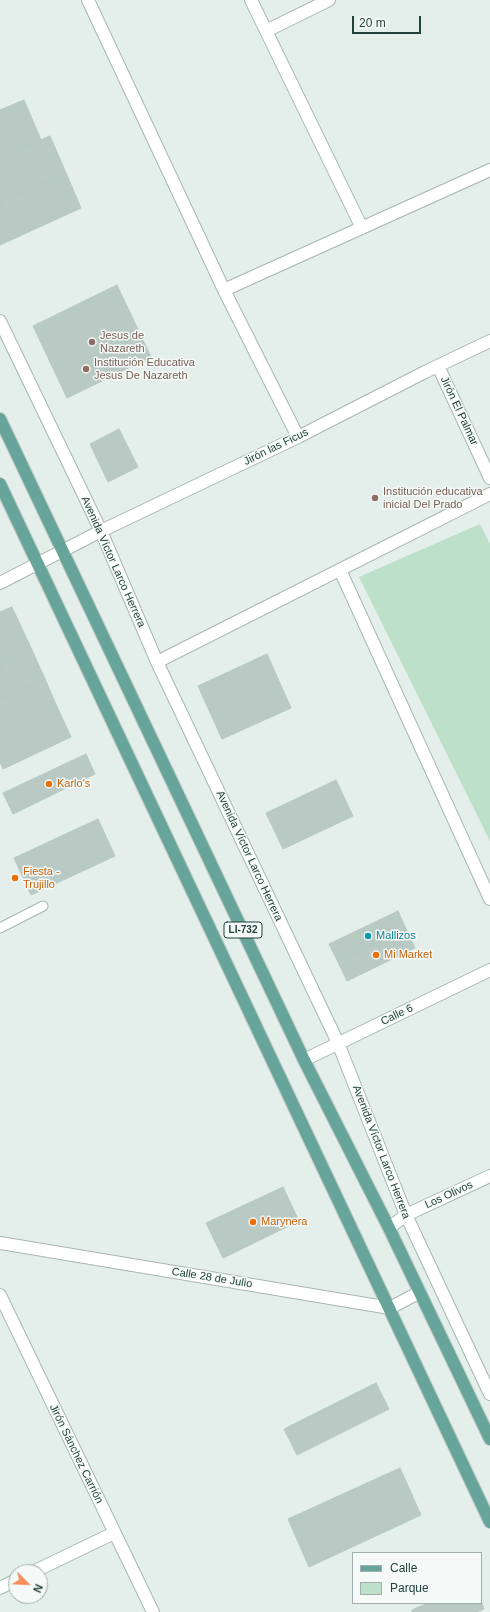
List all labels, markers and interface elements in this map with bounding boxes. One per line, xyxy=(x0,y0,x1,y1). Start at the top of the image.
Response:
scale bar xyxy=(354,8,423,34)
text: 20 m xyxy=(359,16,386,30)
place label: Jesus de Nazareth xyxy=(100,329,145,355)
marker: Jesus de Nazareth xyxy=(87,337,97,347)
place label: Institución Educativa Jesus De Nazareth xyxy=(94,356,195,382)
marker: Institución Educativa Jesus De Nazareth xyxy=(81,364,91,374)
street label: Jirón El Palmar xyxy=(437,374,481,448)
street label: Jirón las Ficus xyxy=(242,426,310,468)
place label: Institución educativa inicial Del Prado xyxy=(383,485,483,511)
marker: Institución educativa inicial Del Prado xyxy=(370,493,380,503)
street label: Avenida Víctor Larco Herrera xyxy=(78,494,148,630)
place label: Karlo's xyxy=(57,777,90,791)
marker: Karlo's xyxy=(44,779,54,789)
street label: Avenida Víctor Larco Herrera xyxy=(213,789,285,923)
place label: Fiesta - Trujillo xyxy=(23,865,60,891)
marker: Fiesta - Trujillo xyxy=(10,873,20,883)
road number: LI-732 xyxy=(224,922,262,938)
place label: Mallizos xyxy=(376,929,416,943)
marker: Mallizos xyxy=(363,931,373,941)
place label: Mi Market xyxy=(384,948,432,962)
marker: Mi Market xyxy=(371,950,381,960)
street label: Calle 6 xyxy=(379,1002,415,1028)
street label: Avenida Víctor Larco Herrera xyxy=(349,1083,413,1221)
street label: Los Olivos xyxy=(423,1178,475,1212)
place label: Marynera xyxy=(261,1215,307,1229)
marker: Marynera xyxy=(248,1217,258,1227)
street label: Calle 28 de Julio xyxy=(171,1265,253,1291)
street label: Jirón Sánchez Carrión xyxy=(46,1402,106,1506)
legend xyxy=(352,1552,482,1604)
text: Calle xyxy=(390,1561,417,1575)
north arrow xyxy=(8,1564,48,1604)
text: Parque xyxy=(390,1581,429,1595)
text: N xyxy=(31,1582,45,1595)

